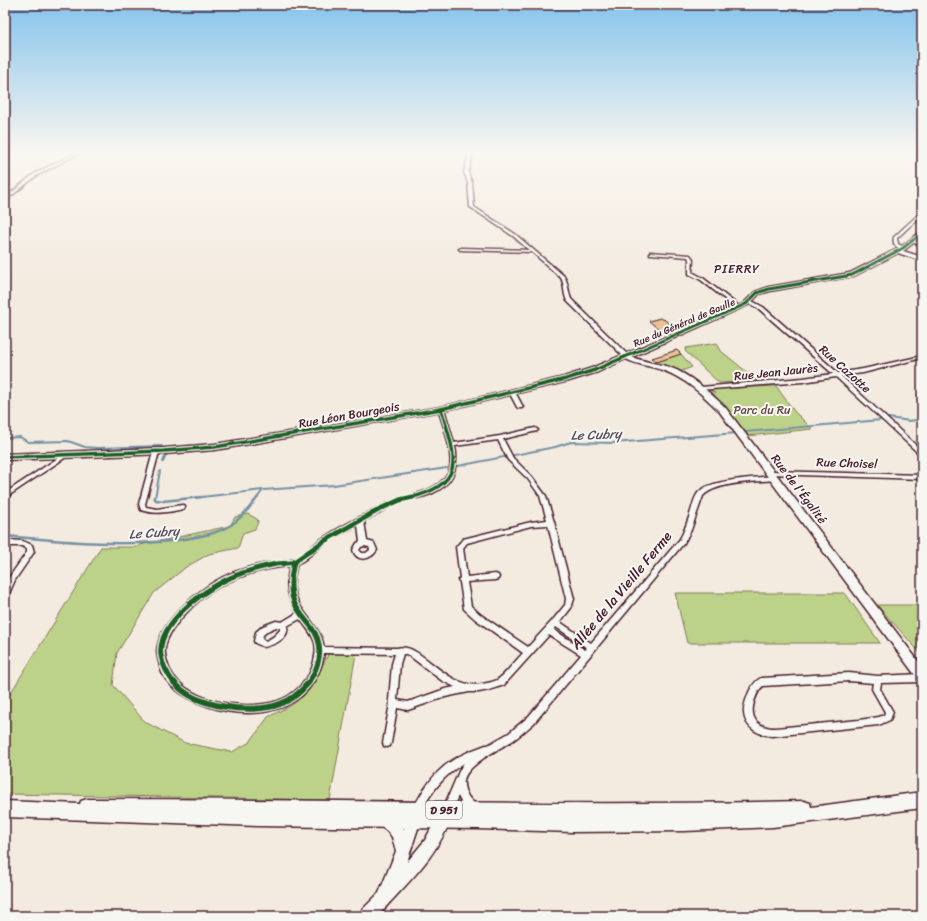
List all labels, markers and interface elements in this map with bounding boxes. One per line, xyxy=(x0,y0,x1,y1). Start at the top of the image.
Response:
district label: PIERRY xyxy=(714,258,760,280)
street label: Rue du Général de Gaulle xyxy=(631,293,738,353)
street label: Rue Cazotte xyxy=(814,339,876,399)
street label: Rue Jean Jaurès xyxy=(733,357,819,387)
street label: Rue Léon Bourgeois xyxy=(297,395,402,435)
park label: Parc du Ru xyxy=(734,399,791,421)
water label: Le Cubry xyxy=(570,422,624,447)
street label: Rue de l'Égalité xyxy=(765,449,833,529)
street label: Rue Choisel xyxy=(816,451,879,475)
water label: Le Cubry xyxy=(128,519,182,546)
street label: Allée de la Vieille Ferme xyxy=(564,525,679,656)
road number: D 951 xyxy=(426,801,462,819)

